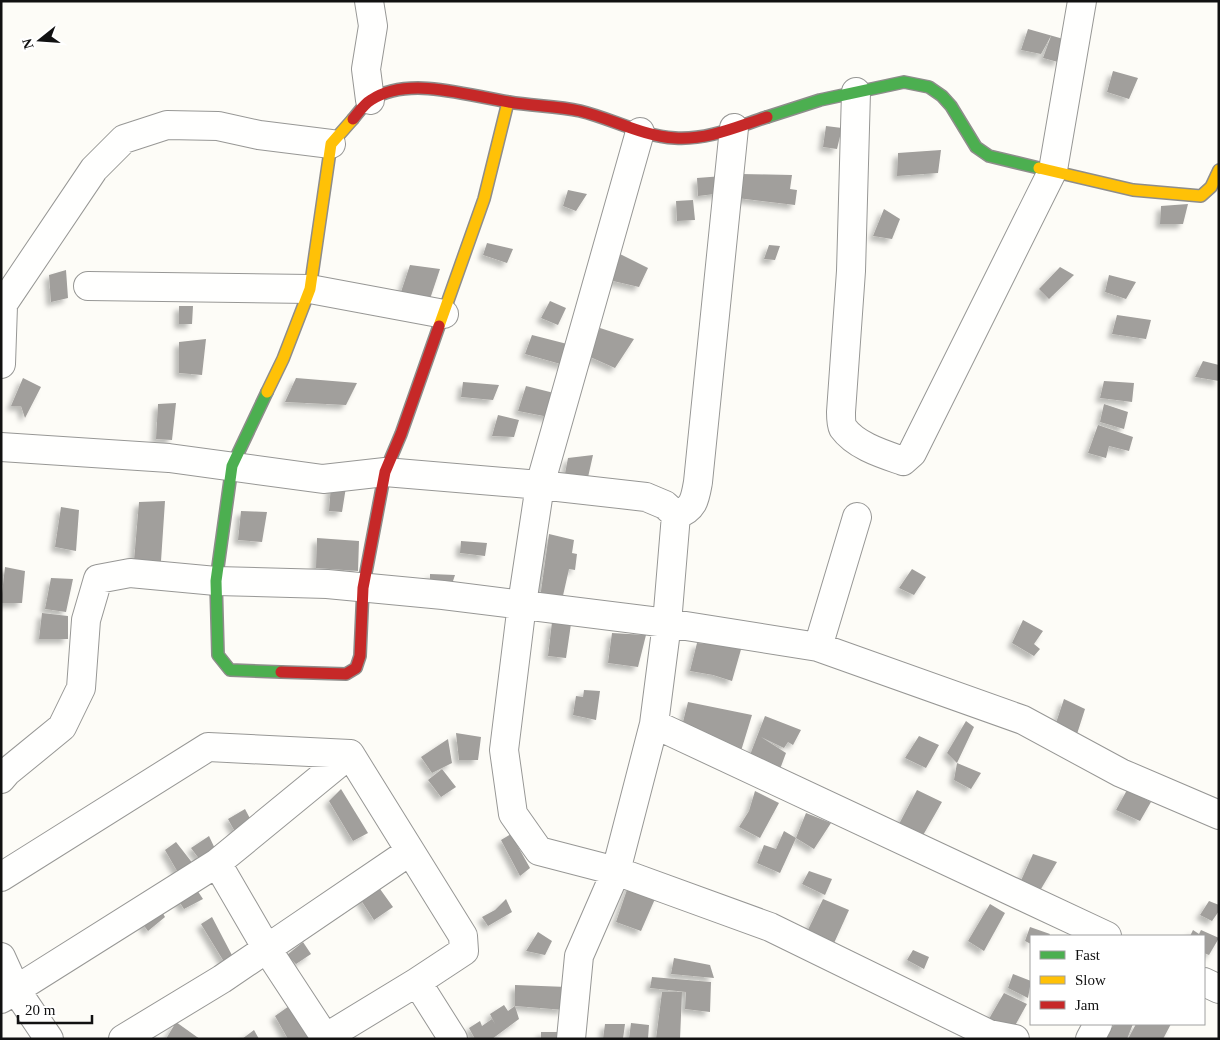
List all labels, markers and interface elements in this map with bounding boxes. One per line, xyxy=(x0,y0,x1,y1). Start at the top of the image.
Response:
north arrow xyxy=(15,15,65,65)
text: N xyxy=(19,37,37,51)
legend xyxy=(1030,935,1205,1025)
text: Fast xyxy=(1075,947,1101,963)
text: Slow xyxy=(1075,972,1106,988)
scale bar xyxy=(18,992,91,1024)
text: Jam xyxy=(1075,997,1099,1013)
text: 20 m xyxy=(25,1002,56,1018)

